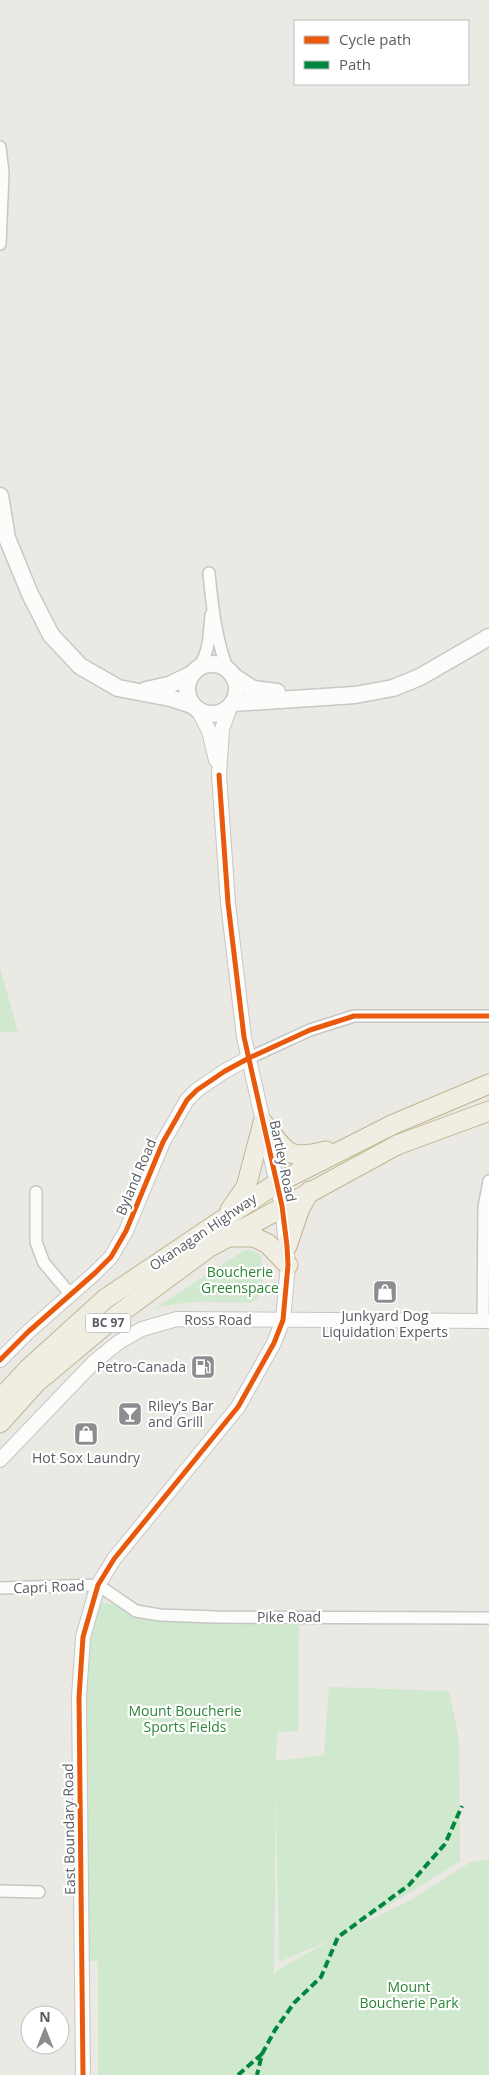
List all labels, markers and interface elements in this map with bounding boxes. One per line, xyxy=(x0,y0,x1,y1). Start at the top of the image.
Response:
legend xyxy=(294,20,469,85)
text: Cycle path xyxy=(339,29,411,49)
text: Path xyxy=(339,54,371,74)
street label: Bartley Road xyxy=(266,1118,301,1203)
street label: Byland Road xyxy=(111,1136,160,1218)
street label: Okanagan Highway xyxy=(145,1188,261,1275)
park label: Boucherie Greenspace xyxy=(201,1262,279,1297)
shop icon: Junkyard Dog Liquidation Experts xyxy=(372,1279,398,1305)
place label: Junkyard Dog Liquidation Experts xyxy=(322,1306,448,1341)
street label: Ross Road xyxy=(184,1310,252,1329)
road number: BC 97 xyxy=(86,1314,130,1332)
fuel station icon: Petro-Canada xyxy=(190,1354,216,1380)
place label: Petro-Canada xyxy=(97,1357,186,1376)
place label: Riley’s Bar and Grill xyxy=(148,1396,214,1431)
bar icon: Riley’s Bar and Grill xyxy=(117,1401,143,1427)
shop icon: Hot Sox Laundry xyxy=(73,1421,99,1447)
place label: Hot Sox Laundry xyxy=(32,1448,141,1467)
street label: Capri Road xyxy=(13,1576,85,1597)
street label: Pike Road xyxy=(257,1607,321,1626)
park label: Mount Boucherie Sports Fields xyxy=(128,1701,242,1736)
street label: East Boundary Road xyxy=(58,1763,79,1895)
park label: Mount Boucherie Park xyxy=(359,1977,459,2012)
north arrow xyxy=(20,2005,70,2055)
text: N xyxy=(39,2007,51,2026)

